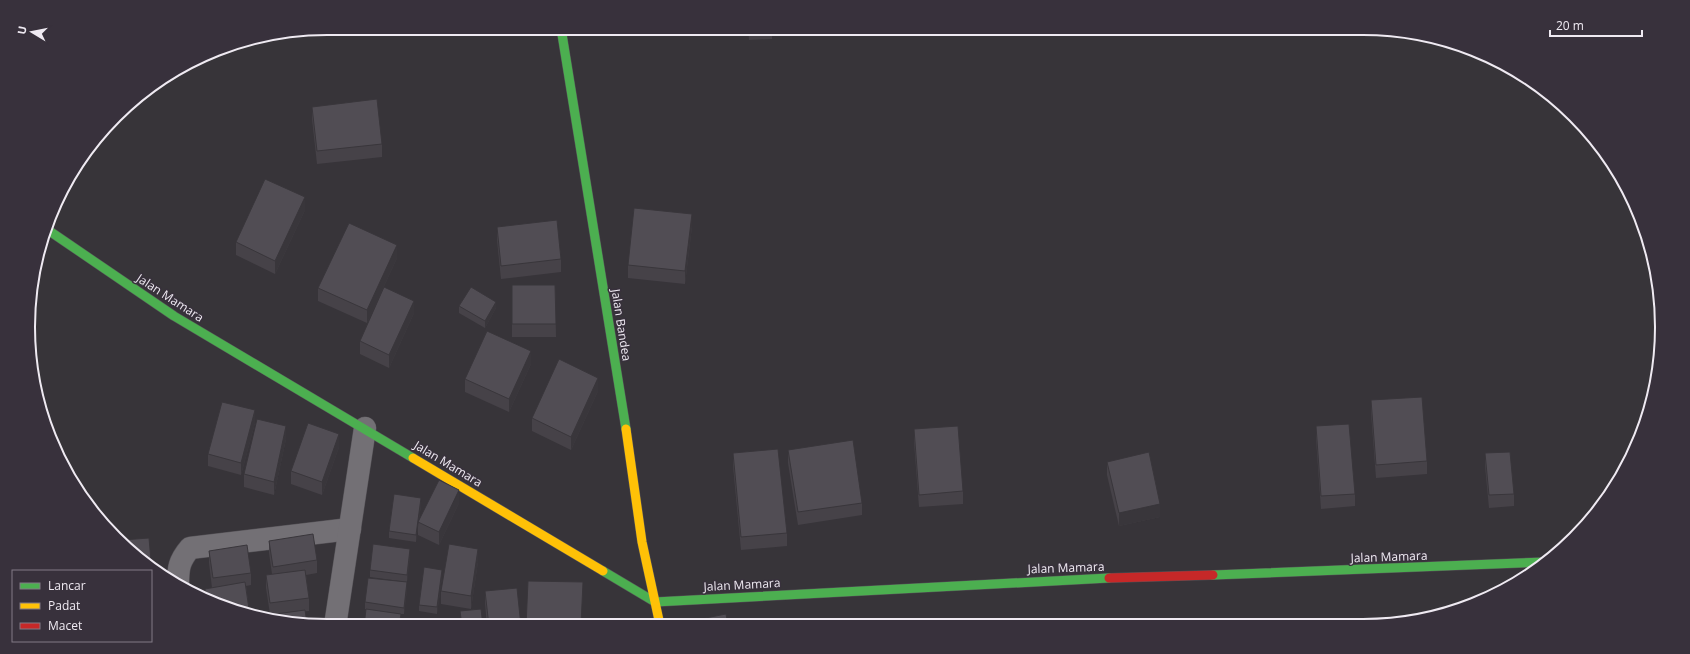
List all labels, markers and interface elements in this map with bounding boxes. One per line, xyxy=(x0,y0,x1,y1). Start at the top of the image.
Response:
north arrow xyxy=(12,12,52,52)
scale bar xyxy=(1550,12,1642,38)
text: 20 m xyxy=(1556,17,1584,34)
text: U xyxy=(14,25,30,36)
street label: Jalan Mamara xyxy=(133,269,207,326)
street label: Jalan Bandea xyxy=(607,287,636,362)
street label: Jalan Mamara xyxy=(410,436,486,491)
street label: Jalan Mamara xyxy=(1349,547,1428,566)
street label: Jalan Mamara xyxy=(1026,558,1105,577)
legend xyxy=(12,570,152,642)
street label: Jalan Mamara xyxy=(702,574,781,595)
text: Lancar xyxy=(48,577,86,594)
text: Padat xyxy=(48,597,80,614)
text: Macet xyxy=(48,617,82,634)

